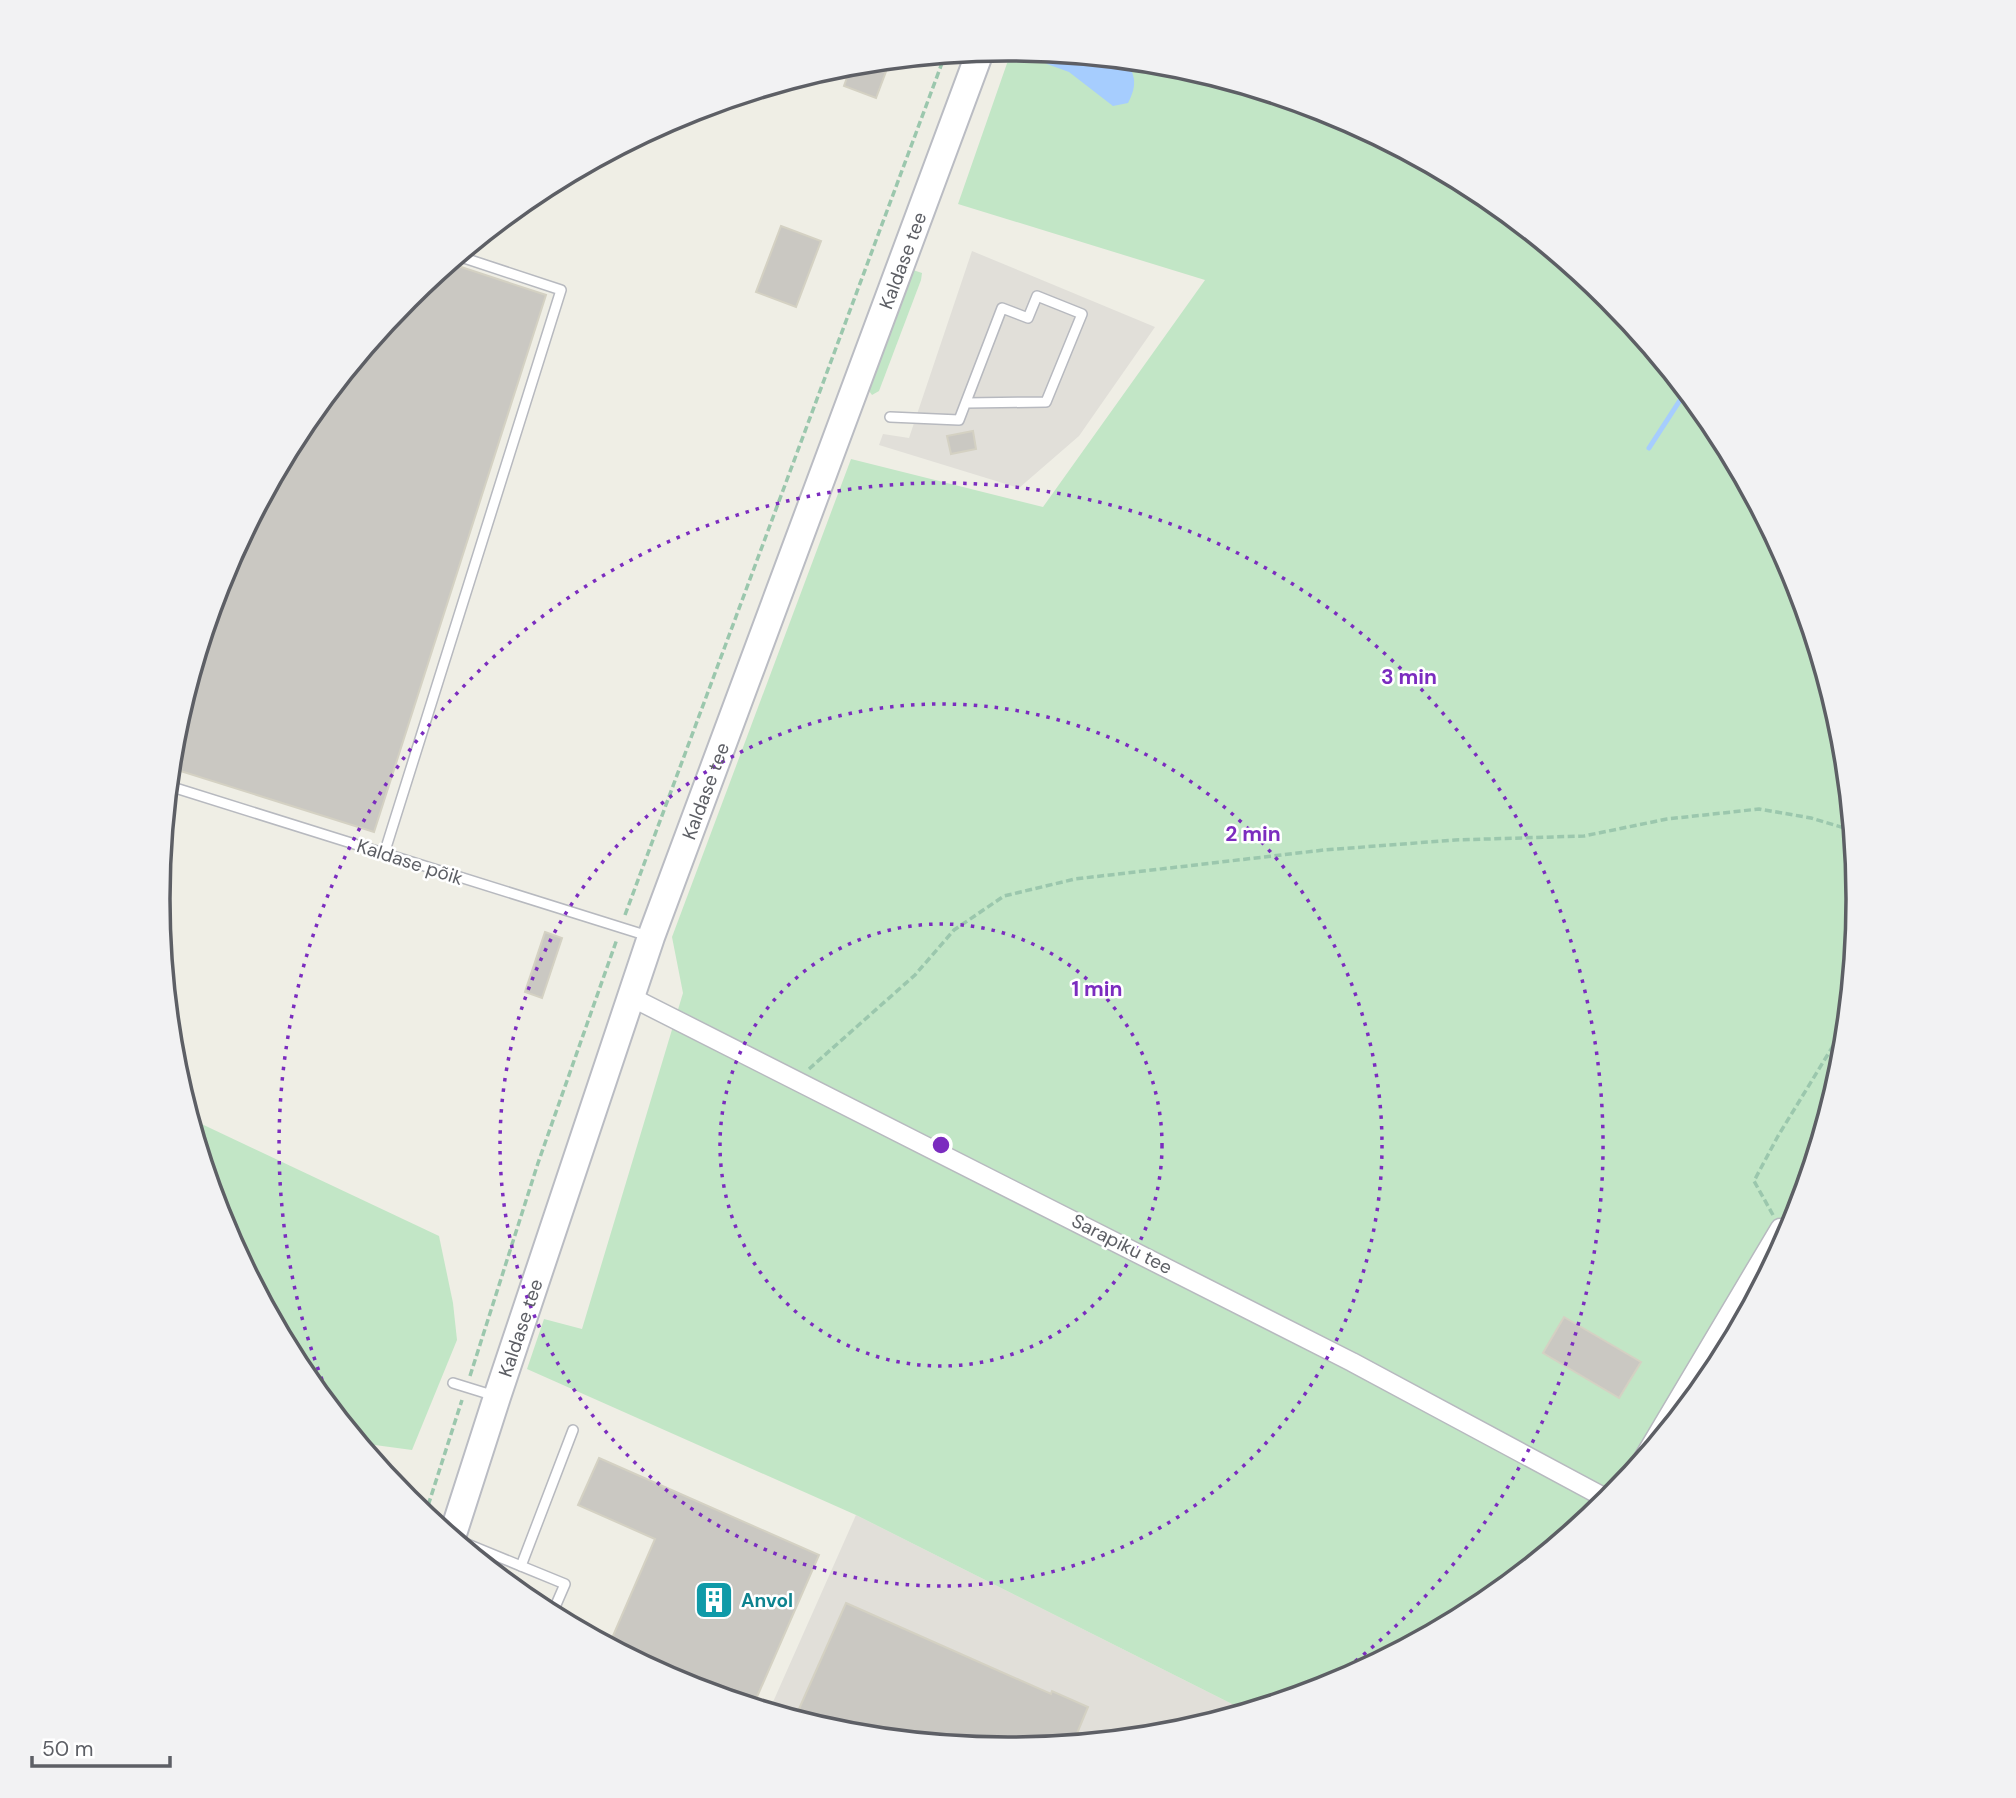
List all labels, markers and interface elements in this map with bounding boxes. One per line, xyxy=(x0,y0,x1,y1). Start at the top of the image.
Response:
street label: Kaldase tee xyxy=(873,208,932,312)
text: 3 min xyxy=(1381,663,1437,691)
street label: Kaldase tee xyxy=(676,739,735,843)
text: 2 min xyxy=(1225,820,1281,848)
street label: Kaldase põik xyxy=(354,833,467,891)
text: 1 min xyxy=(1071,975,1123,1003)
centre of rings xyxy=(929,1133,953,1157)
street label: Sarapiku tee xyxy=(1068,1208,1176,1280)
street label: Kaldase tee xyxy=(492,1276,548,1380)
building icon: Anvol xyxy=(693,1579,735,1621)
place label: Anvol xyxy=(741,1588,793,1613)
scale bar xyxy=(32,1724,170,1768)
text: 50 m xyxy=(42,1735,93,1763)

